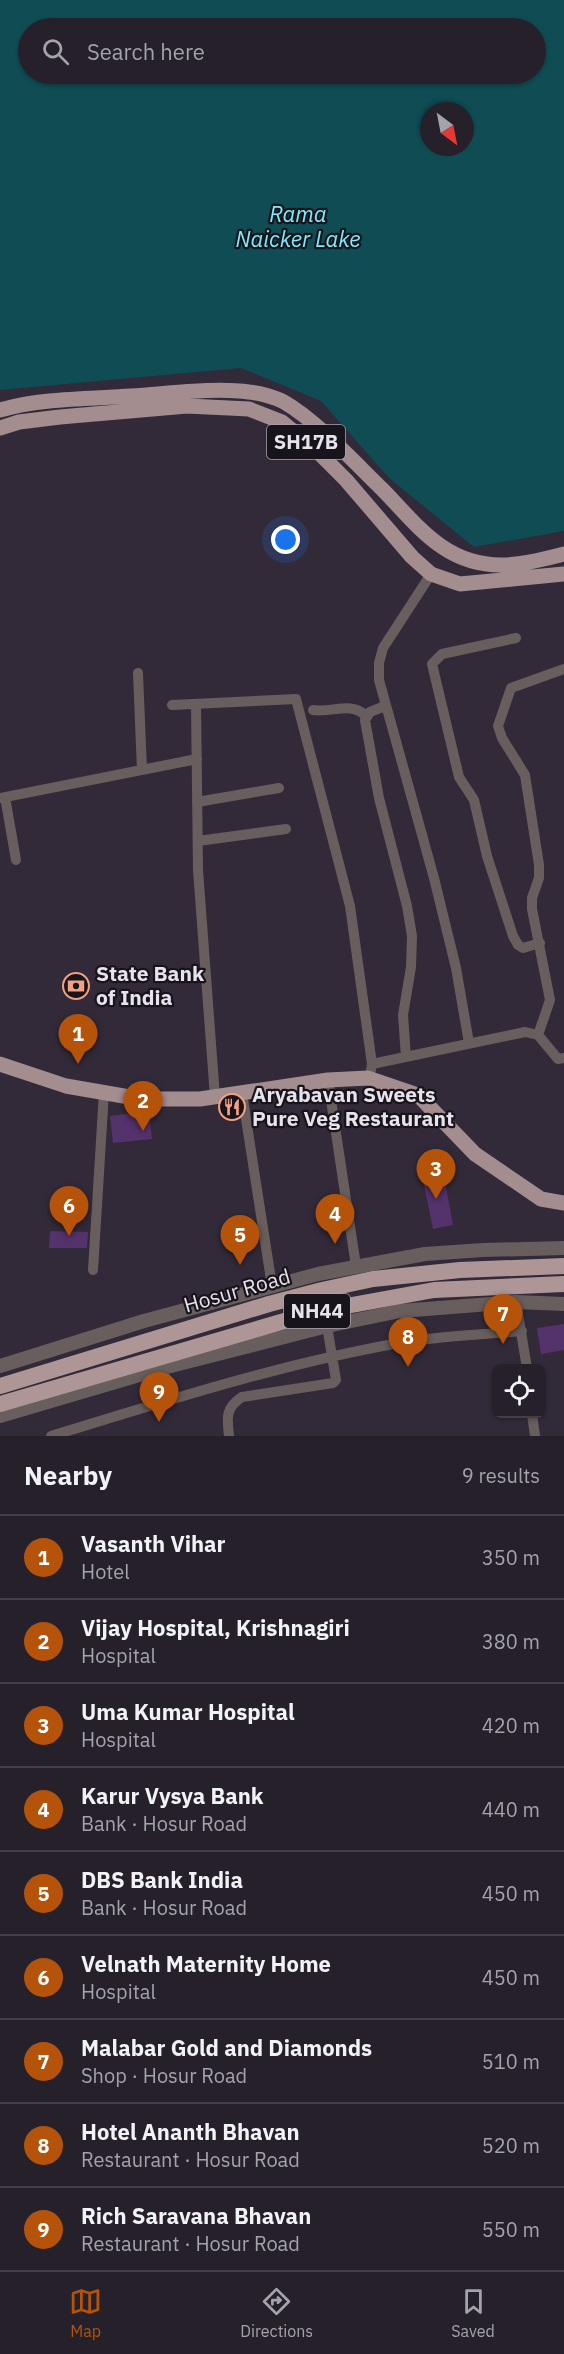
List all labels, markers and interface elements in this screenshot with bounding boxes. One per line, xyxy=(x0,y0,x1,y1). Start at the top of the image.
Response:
search box xyxy=(18,18,546,84)
icon: search xyxy=(39,35,72,68)
text: Search here xyxy=(87,37,205,66)
north arrow xyxy=(420,102,474,156)
water label: Rama Naicker Lake xyxy=(235,199,361,253)
road number: SH17B xyxy=(267,425,345,459)
your location xyxy=(271,525,300,554)
place label: State Bank of India xyxy=(96,959,205,1011)
bank icon: State Bank of India xyxy=(61,971,91,1001)
pin: 1 xyxy=(58,1014,98,1064)
place label: Aryabavan Sweets Pure Veg Restaurant xyxy=(252,1080,454,1132)
pin: 2 xyxy=(124,1082,162,1131)
restaurant icon: Aryabavan Sweets Pure Veg Restaurant xyxy=(217,1092,247,1122)
pin: 3 xyxy=(416,1150,456,1199)
pin: 6 xyxy=(50,1186,88,1236)
pin: 4 xyxy=(316,1194,354,1244)
pin: 5 xyxy=(220,1216,260,1265)
street label: Hosur Road xyxy=(180,1261,293,1319)
road number: NH44 xyxy=(284,1294,350,1328)
pin: 7 xyxy=(484,1294,522,1344)
pin: 8 xyxy=(388,1318,428,1367)
map controls xyxy=(492,1364,546,1418)
button: locate xyxy=(492,1364,546,1418)
pin: 9 xyxy=(140,1372,178,1422)
text: Nearby xyxy=(24,1458,112,1492)
text: 9 results xyxy=(462,1462,540,1489)
text: Vasanth Vihar xyxy=(81,1529,226,1558)
text: 1 xyxy=(38,1544,50,1571)
text: 350 m xyxy=(482,1544,540,1571)
text: Hotel xyxy=(81,1558,130,1585)
text: Vijay Hospital, Krishnagiri xyxy=(81,1613,350,1642)
text: 2 xyxy=(38,1628,50,1655)
text: 380 m xyxy=(482,1628,540,1655)
text: Hospital xyxy=(81,1642,156,1669)
text: Uma Kumar Hospital xyxy=(81,1697,295,1726)
text: 3 xyxy=(38,1712,50,1739)
text: 420 m xyxy=(482,1712,540,1739)
text: Hospital xyxy=(81,1726,156,1753)
text: Karur Vysya Bank xyxy=(81,1781,263,1810)
text: 4 xyxy=(38,1796,50,1823)
text: 440 m xyxy=(482,1796,540,1823)
text: Bank · Hosur Road xyxy=(81,1810,247,1837)
text: DBS Bank India xyxy=(81,1865,243,1894)
text: 5 xyxy=(38,1880,50,1907)
text: 450 m xyxy=(482,1880,540,1907)
text: Bank · Hosur Road xyxy=(81,1894,247,1921)
text: Velnath Maternity Home xyxy=(81,1949,331,1978)
text: 6 xyxy=(38,1964,50,1991)
text: 450 m xyxy=(482,1964,540,1991)
text: Hospital xyxy=(81,1978,156,2005)
text: Malabar Gold and Diamonds xyxy=(81,2033,372,2062)
text: 7 xyxy=(38,2048,50,2075)
text: 510 m xyxy=(482,2048,540,2075)
text: Shop · Hosur Road xyxy=(81,2062,247,2089)
text: Hotel Ananth Bhavan xyxy=(81,2117,300,2146)
text: 8 xyxy=(38,2132,50,2159)
text: 520 m xyxy=(482,2132,540,2159)
text: Restaurant · Hosur Road xyxy=(81,2146,300,2173)
text: Rich Saravana Bhavan xyxy=(81,2201,311,2230)
text: 9 xyxy=(38,2216,50,2243)
text: 550 m xyxy=(482,2216,540,2243)
text: Restaurant · Hosur Road xyxy=(81,2230,300,2257)
tab: Map xyxy=(69,2285,102,2341)
tab: Directions xyxy=(240,2285,313,2341)
tab: Saved xyxy=(451,2285,495,2341)

